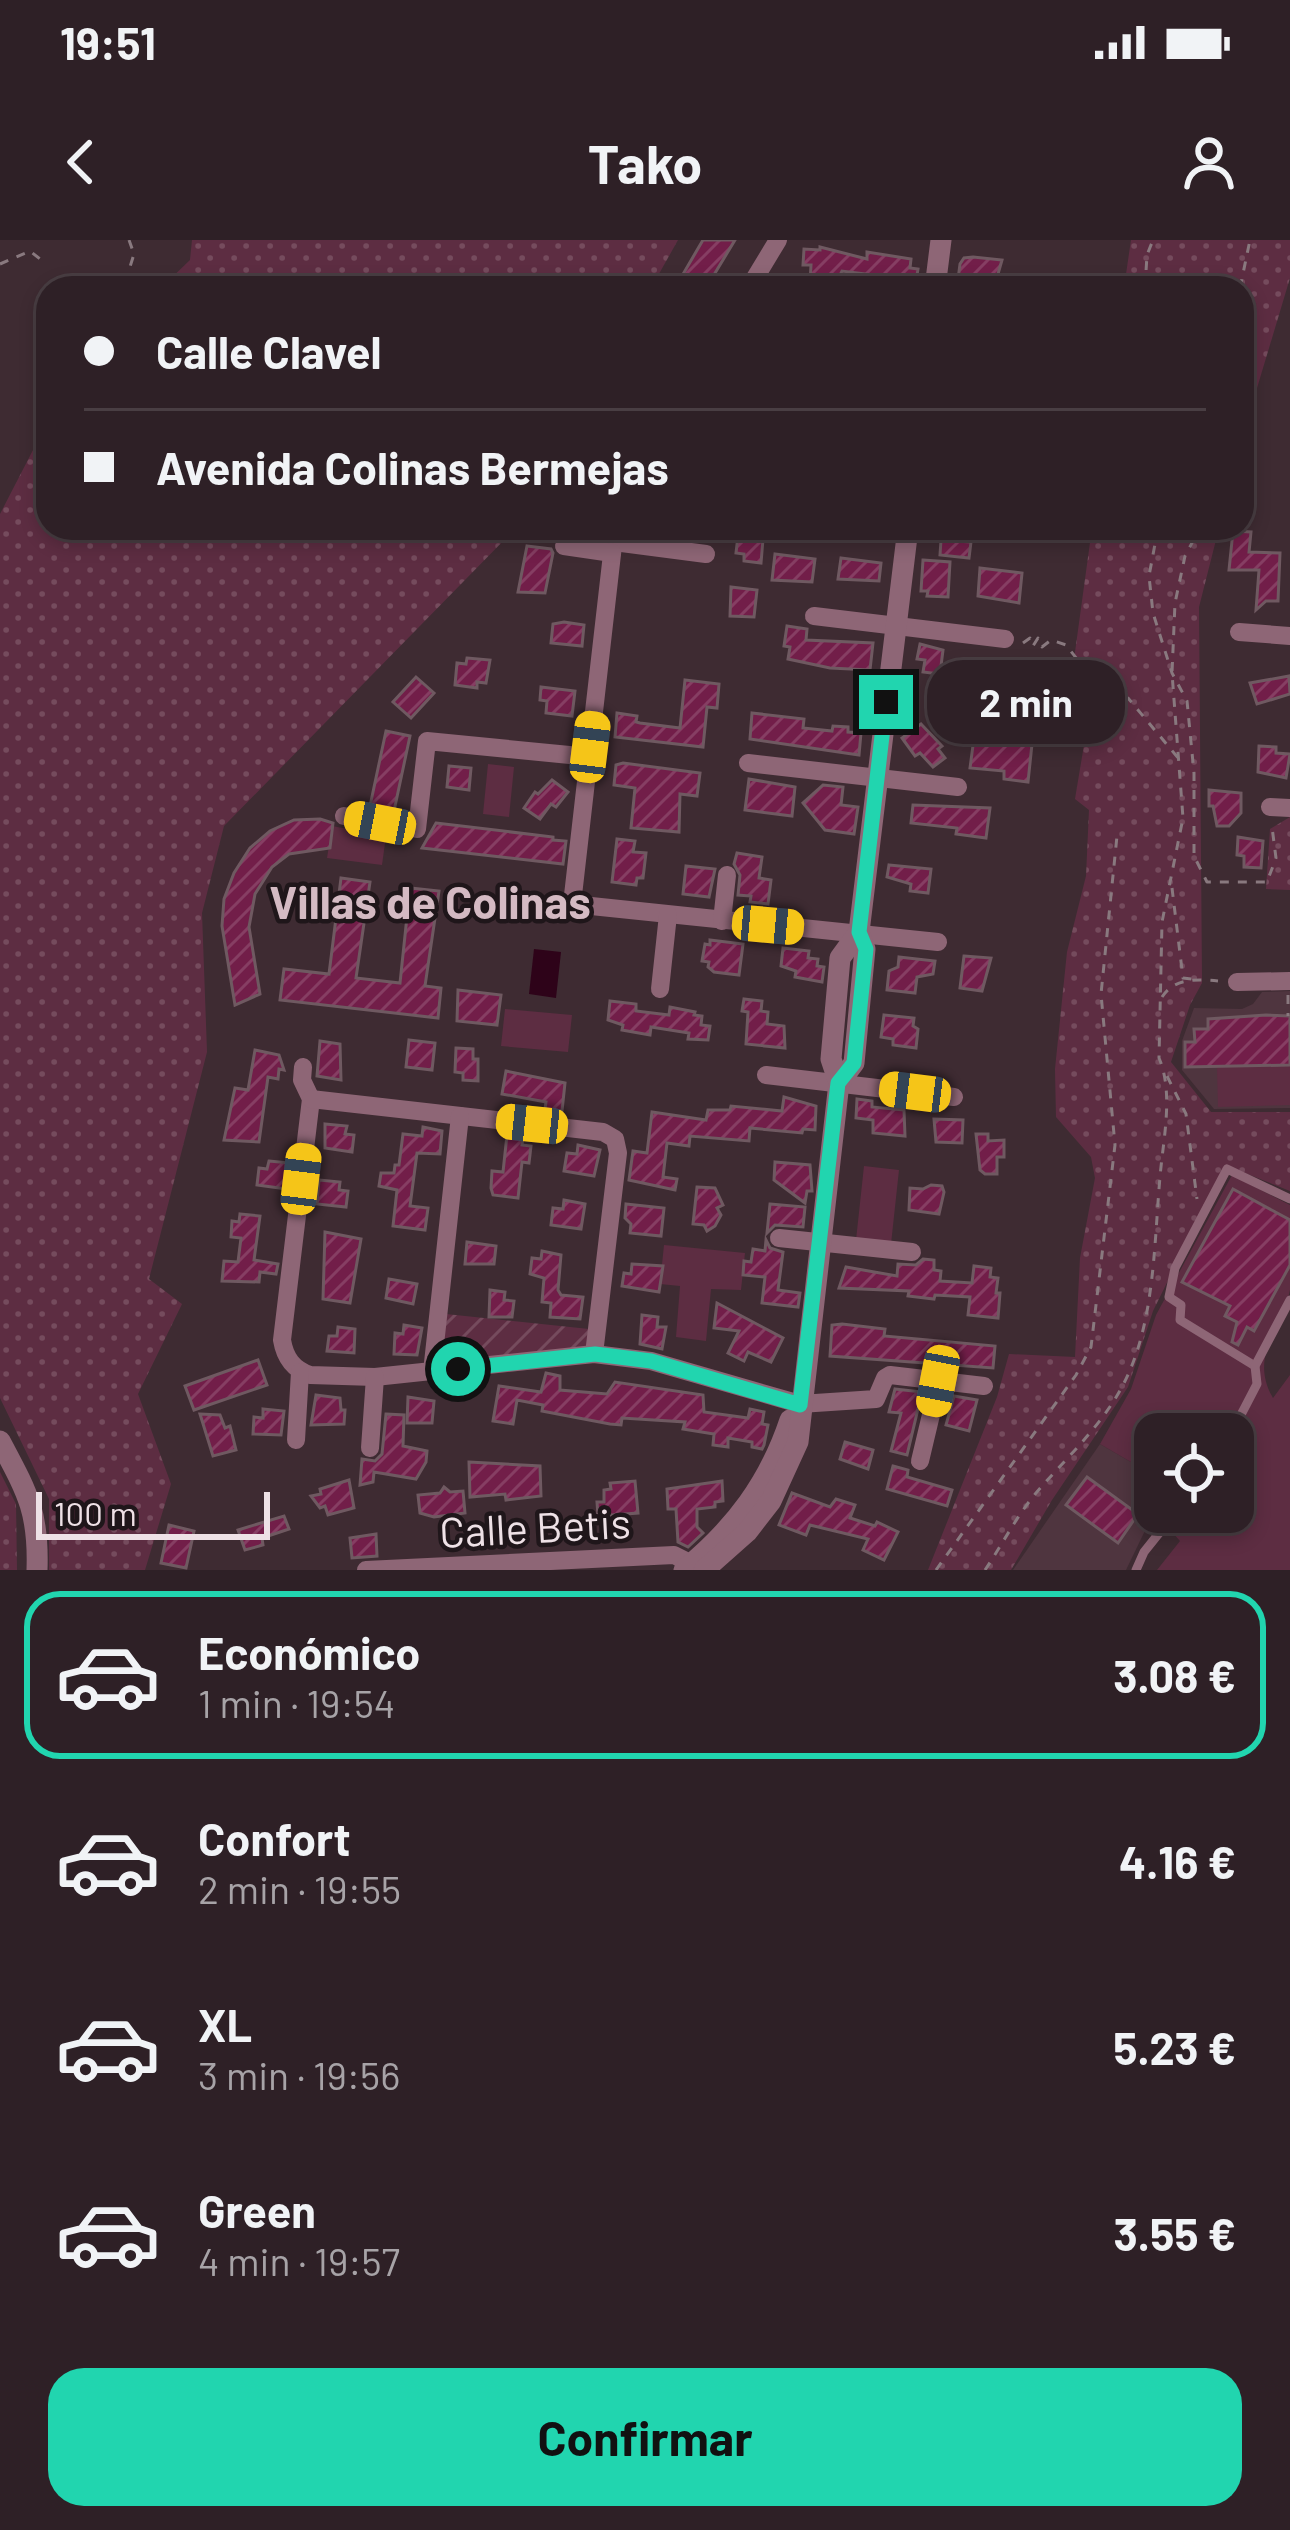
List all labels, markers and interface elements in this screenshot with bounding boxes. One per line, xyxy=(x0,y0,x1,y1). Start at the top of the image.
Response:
text: 19:51 xyxy=(60,15,156,69)
icon: back xyxy=(48,129,114,195)
icon: person xyxy=(1176,129,1242,195)
text: Tako xyxy=(588,130,702,195)
text: Calle Clavel xyxy=(156,324,381,378)
text: Avenida Colinas Bermejas xyxy=(156,440,669,494)
callout: 2 min xyxy=(928,660,1126,744)
route end xyxy=(859,675,913,729)
text: 2 min xyxy=(979,678,1073,725)
car xyxy=(568,709,612,785)
car xyxy=(341,798,419,848)
district label: Villas de Colinas xyxy=(269,874,591,928)
car xyxy=(731,904,805,946)
car xyxy=(877,1070,953,1114)
car xyxy=(494,1102,570,1146)
car xyxy=(279,1141,323,1217)
route start xyxy=(431,1342,485,1396)
car xyxy=(913,1342,963,1420)
map controls xyxy=(1134,1413,1254,1533)
button: locate xyxy=(1134,1413,1254,1533)
scale bar xyxy=(36,1486,270,1539)
text: 100 m xyxy=(54,1493,137,1533)
street label: Calle Betis xyxy=(438,1496,632,1556)
icon: car xyxy=(54,1621,162,1729)
text: Económico xyxy=(198,1625,420,1679)
text: 3.08 € xyxy=(1113,1648,1236,1702)
text: 1 min · 19:54 xyxy=(198,1679,395,1726)
icon: car xyxy=(54,1807,162,1915)
text: Confort xyxy=(198,1811,351,1865)
text: 4.16 € xyxy=(1119,1834,1236,1888)
text: 2 min · 19:55 xyxy=(198,1865,401,1912)
icon: car xyxy=(54,1993,162,2101)
text: XL xyxy=(198,1997,252,2051)
text: 5.23 € xyxy=(1113,2020,1236,2074)
text: 3 min · 19:56 xyxy=(198,2051,400,2098)
icon: car xyxy=(54,2179,162,2287)
text: Green xyxy=(198,2183,316,2237)
text: 3.55 € xyxy=(1114,2206,1236,2260)
text: 4 min · 19:57 xyxy=(198,2237,400,2284)
button: Confirmar xyxy=(48,2368,1242,2506)

